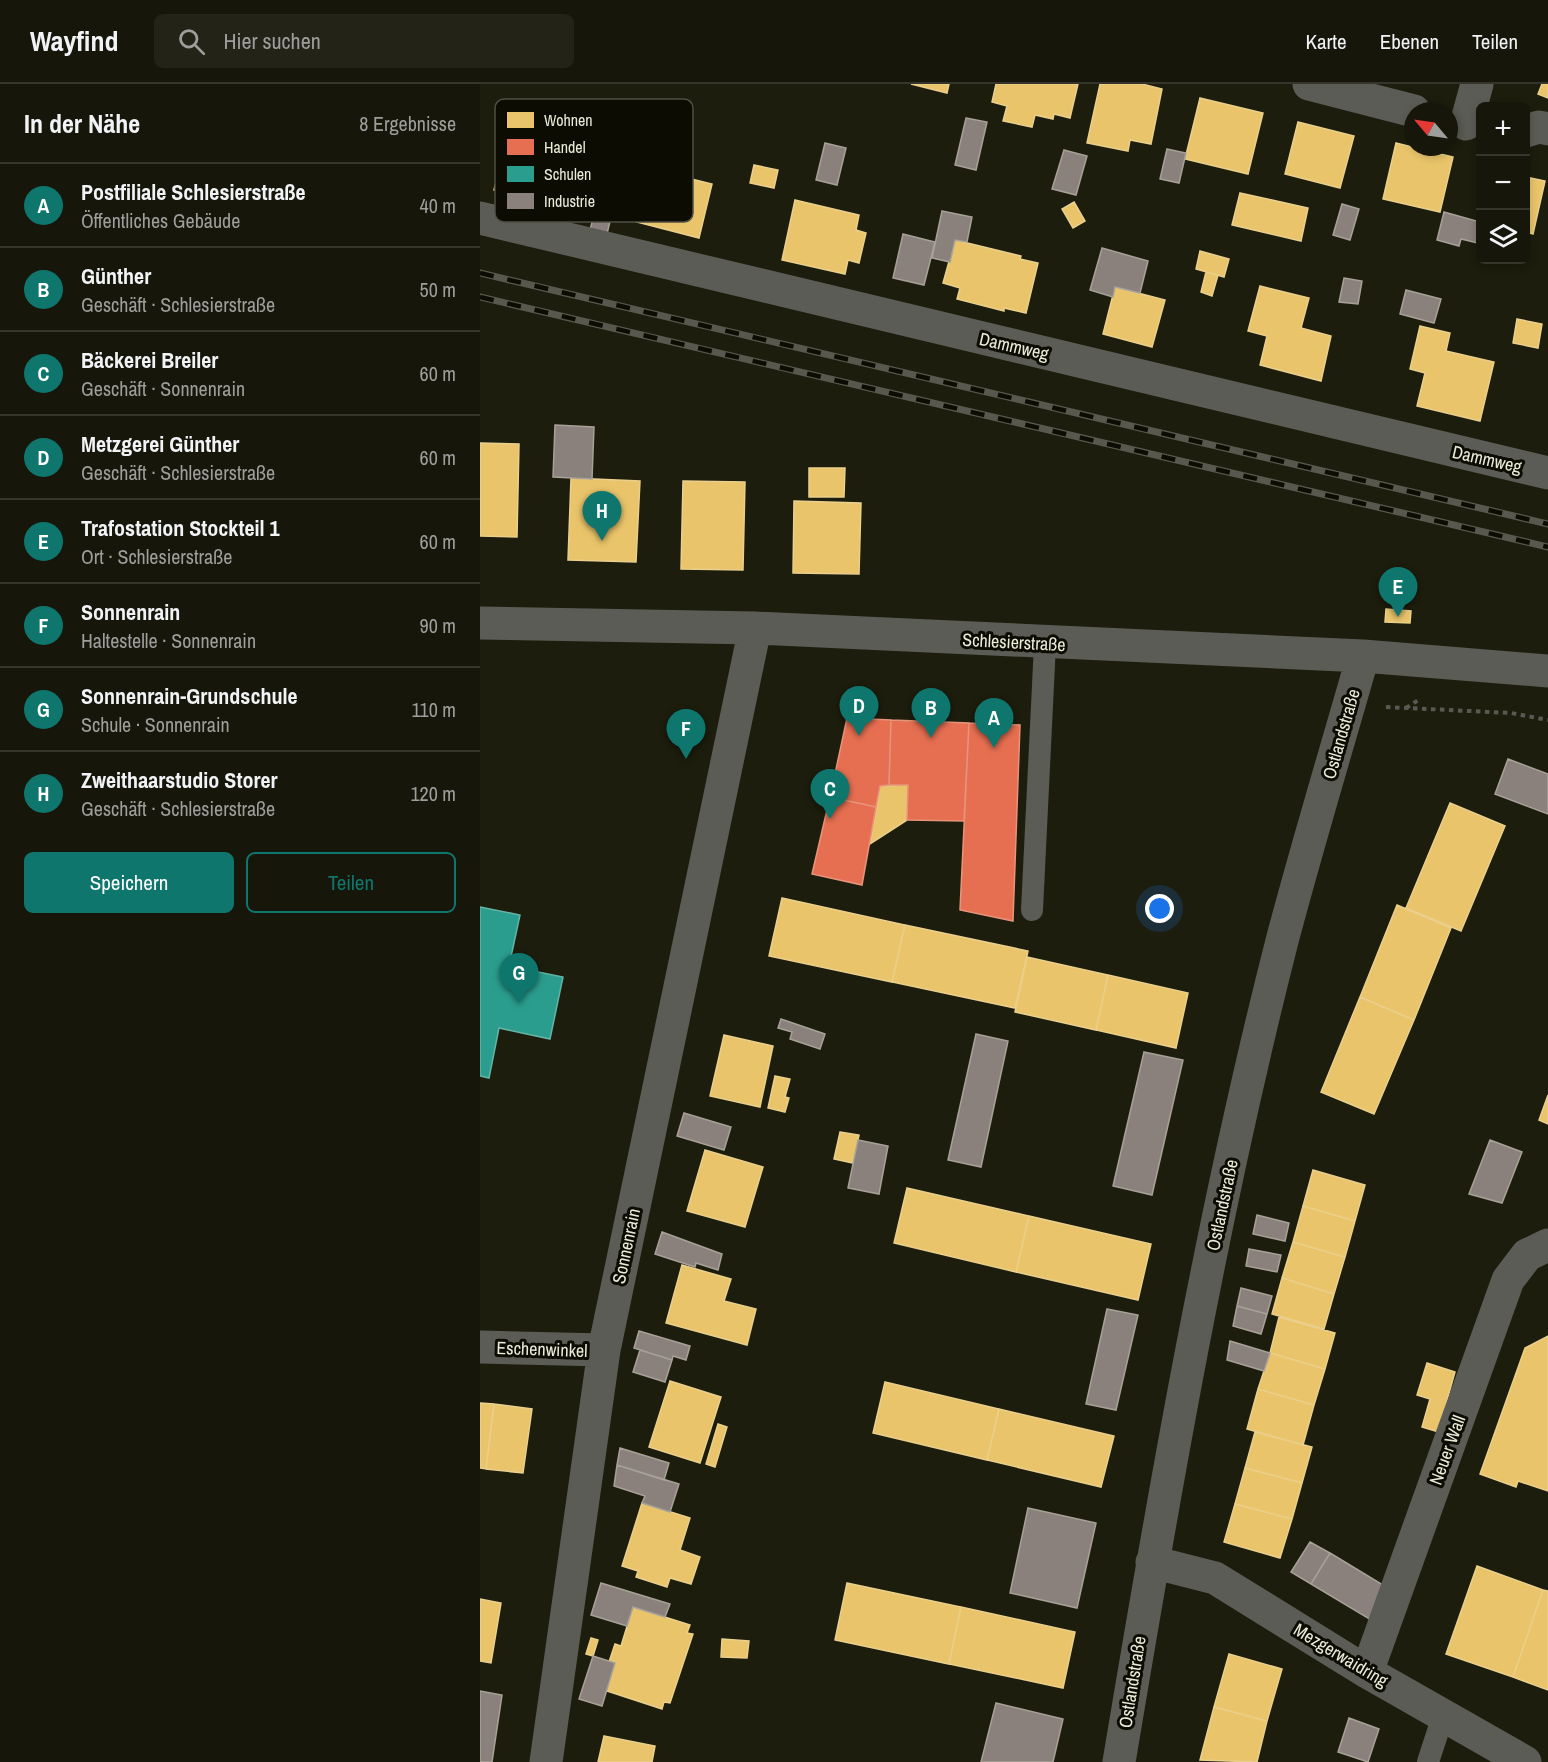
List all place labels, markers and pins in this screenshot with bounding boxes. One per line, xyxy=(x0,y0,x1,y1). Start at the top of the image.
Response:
pin: H xyxy=(582,492,622,541)
pin: E xyxy=(1378,568,1418,617)
pin: D xyxy=(840,686,878,736)
pin: B xyxy=(912,688,950,738)
pin: A xyxy=(974,698,1014,748)
pin: F xyxy=(666,710,706,759)
pin: C xyxy=(810,770,850,819)
pin: G xyxy=(500,954,538,1003)

